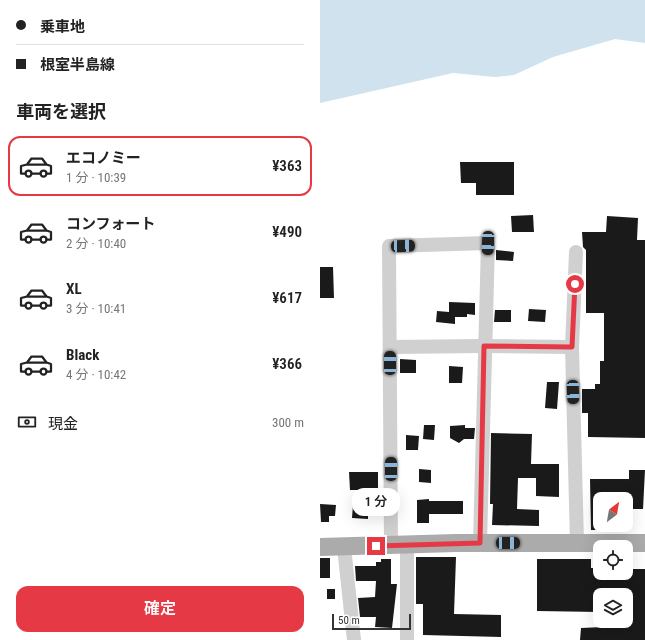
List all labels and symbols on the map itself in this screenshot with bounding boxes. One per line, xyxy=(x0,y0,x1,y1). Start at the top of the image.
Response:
car xyxy=(482,231,494,255)
car xyxy=(391,240,415,252)
route start xyxy=(566,275,584,293)
car xyxy=(384,351,396,375)
car xyxy=(567,380,579,404)
car xyxy=(385,457,397,481)
callout: 1 分 xyxy=(352,488,400,516)
north arrow xyxy=(593,492,633,532)
route end xyxy=(367,537,385,555)
car xyxy=(496,537,520,549)
scale bar xyxy=(332,612,411,631)

